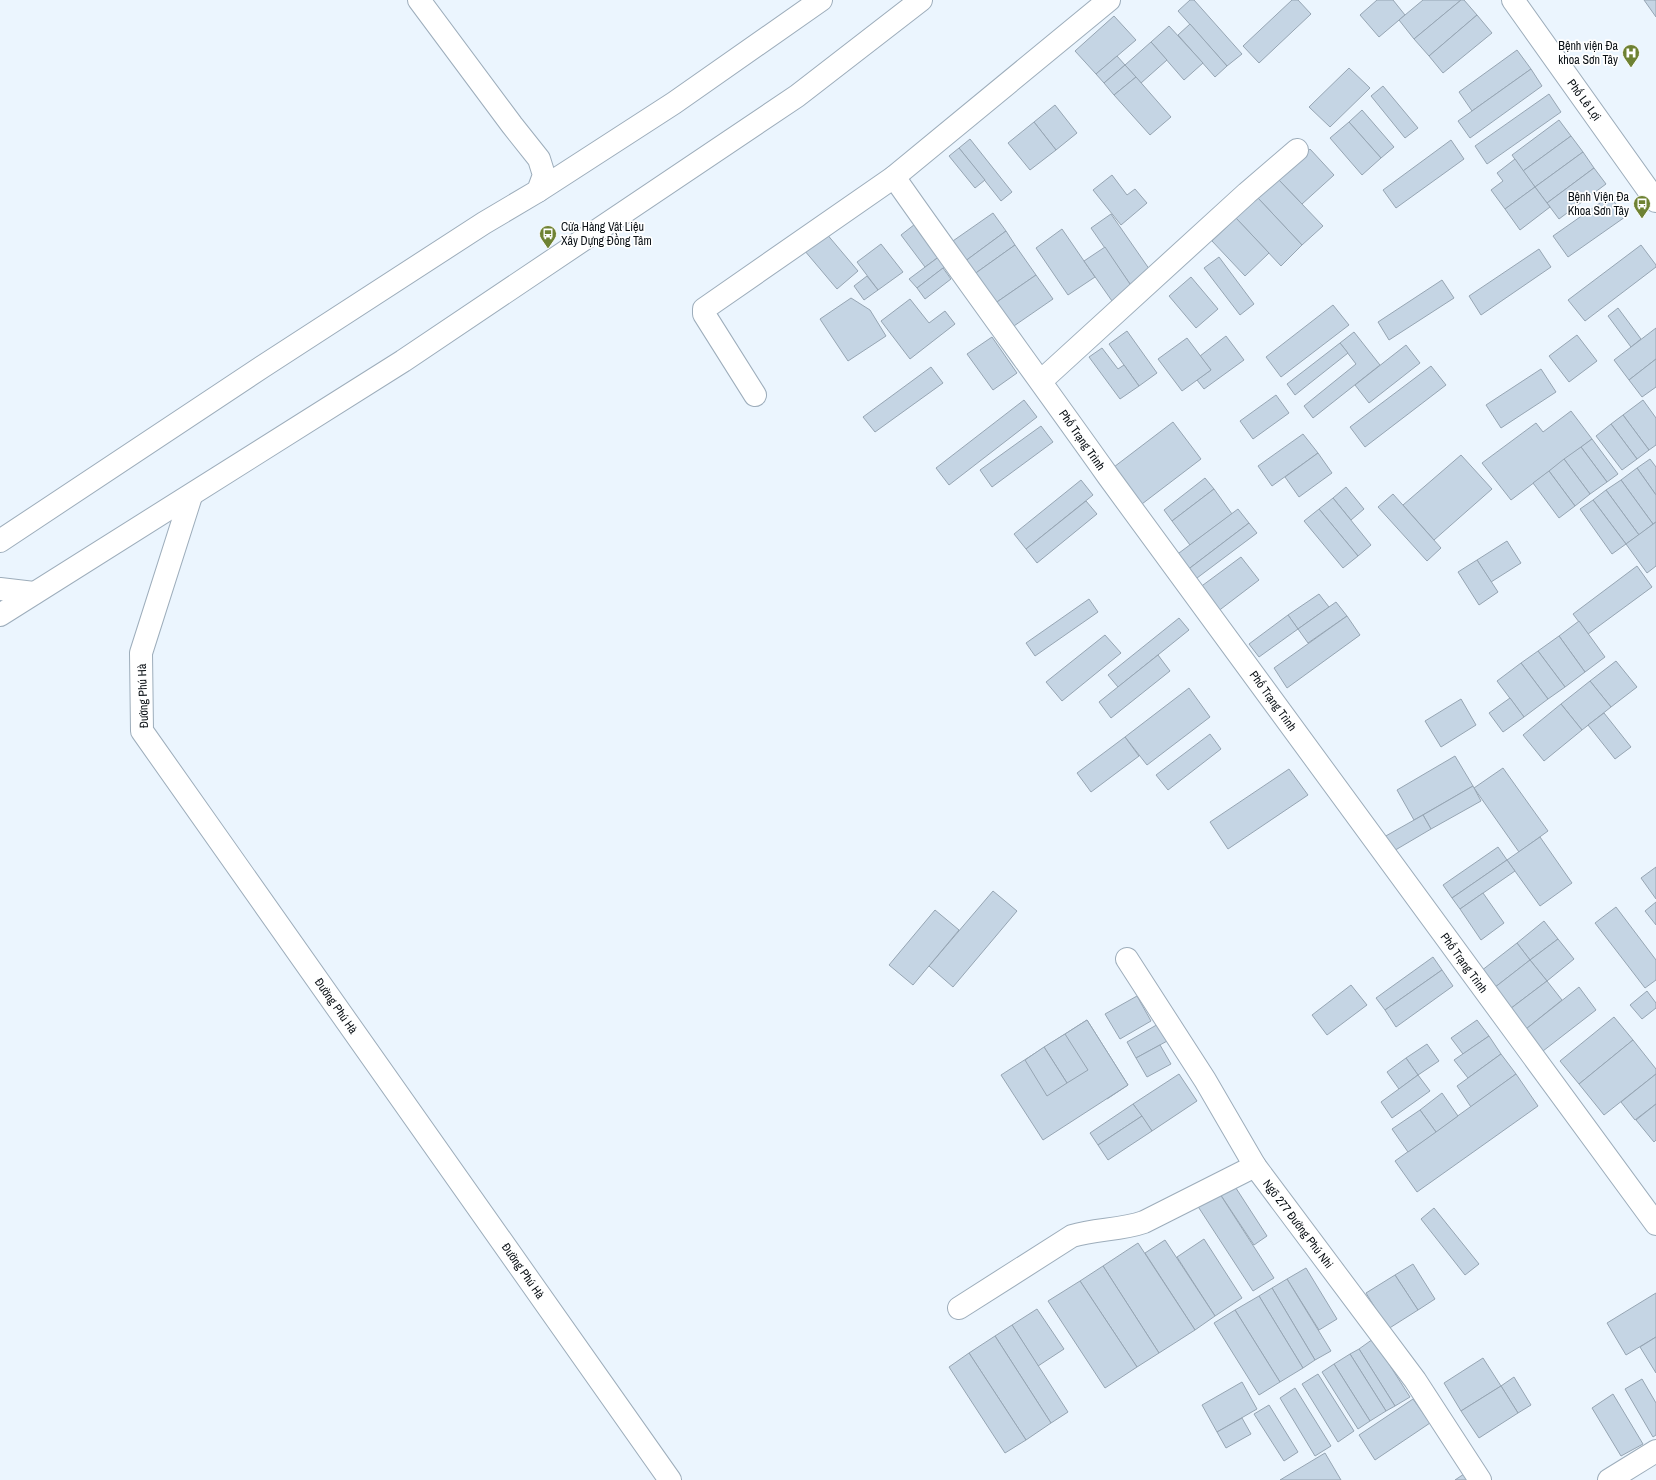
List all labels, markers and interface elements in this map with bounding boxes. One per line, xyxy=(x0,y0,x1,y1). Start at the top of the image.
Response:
place label: Bệnh viện Đa khoa Sơn Tây xyxy=(1558,38,1619,68)
hospital icon: Bệnh viện Đa khoa Sơn Tây xyxy=(1621,43,1641,68)
street label: Phố Lê Lợi xyxy=(1564,76,1604,124)
place label: Bệnh Viện Đa Khoa Sơn Tây xyxy=(1568,189,1630,219)
bus stop icon: Bệnh Viện Đa Khoa Sơn Tây xyxy=(1632,194,1652,219)
place label: Cửa Hàng Vật Liệu Xây Dựng Đồng Tâm xyxy=(561,219,652,249)
bus stop icon: Cửa Hàng Vật Liệu Xây Dựng Đồng Tâm xyxy=(538,224,558,249)
street label: Phố Trạng Trình xyxy=(1055,406,1109,474)
street label: Đường Phú Hà xyxy=(134,663,152,729)
street label: Phố Trạng Trình xyxy=(1246,668,1300,734)
street label: Phố Trạng Trình xyxy=(1437,930,1491,996)
street label: Đường Phú Hà xyxy=(311,975,361,1037)
street label: Ngõ 277 Đường Phú Nhi xyxy=(1259,1176,1337,1272)
street label: Đường Phú Hà xyxy=(498,1240,548,1302)

